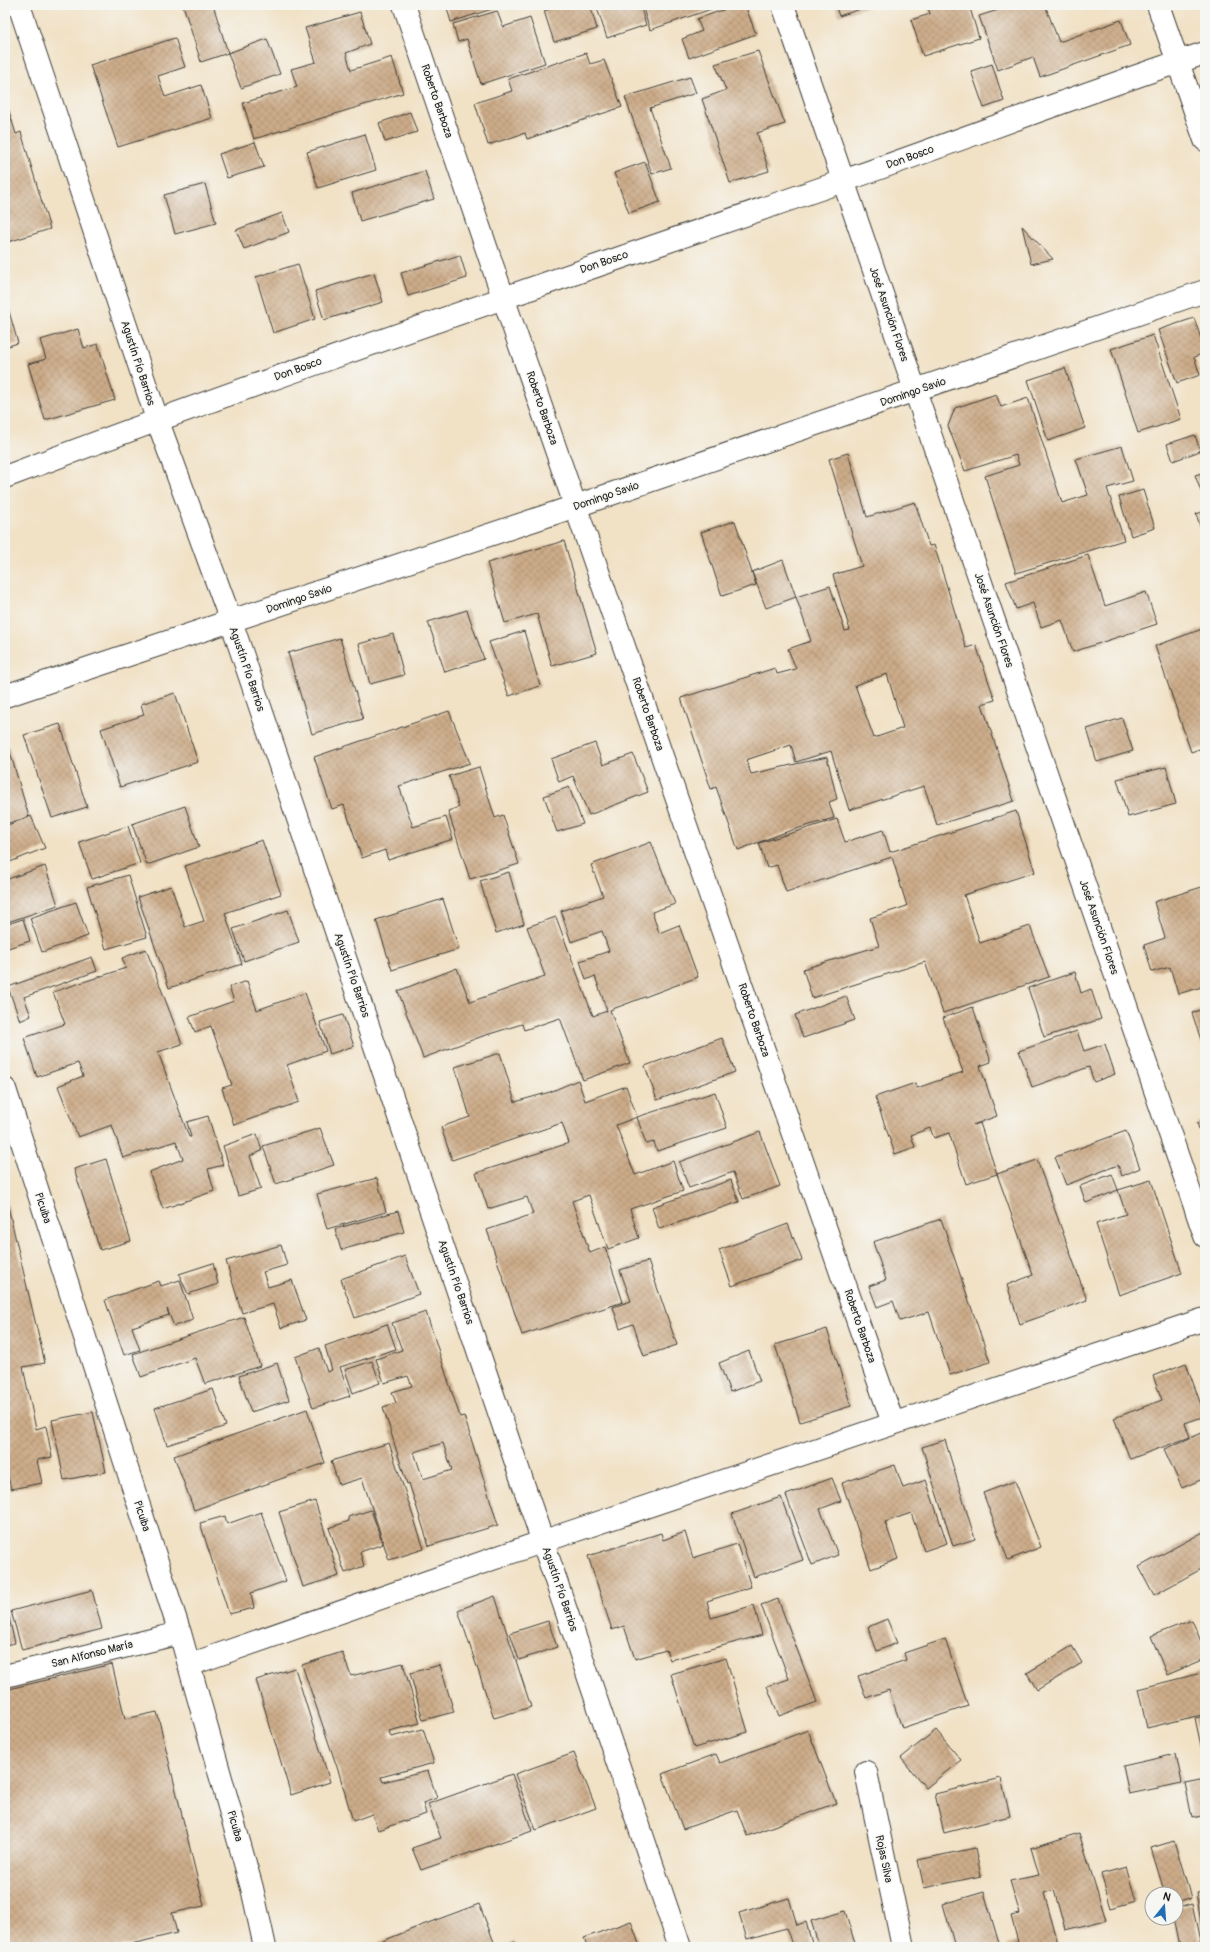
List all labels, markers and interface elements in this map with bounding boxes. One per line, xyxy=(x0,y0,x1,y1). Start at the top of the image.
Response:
street label: Roberto Barboza xyxy=(418,62,456,140)
street label: Don Bosco xyxy=(884,142,936,172)
street label: Don Bosco xyxy=(578,248,630,276)
street label: José Asunción Flores xyxy=(867,265,911,363)
street label: Agustín Pío Barrios xyxy=(118,319,158,407)
street label: Don Bosco xyxy=(272,354,324,384)
street label: Roberto Barboza xyxy=(523,369,561,447)
street label: Domingo Savio xyxy=(878,375,948,409)
street label: Domingo Savio xyxy=(571,479,641,513)
street label: José Asunción Flores xyxy=(972,571,1016,669)
street label: Domingo Savio xyxy=(264,582,334,616)
street label: Agustín Pío Barrios xyxy=(226,625,268,713)
street label: Roberto Barboza xyxy=(629,675,667,753)
street label: José Asunción Flores xyxy=(1077,878,1121,976)
street label: Agustín Pío Barrios xyxy=(331,931,373,1019)
street label: Roberto Barboza xyxy=(735,981,773,1059)
street label: Picuiba xyxy=(32,1191,54,1225)
street label: Agustín Pío Barrios xyxy=(435,1238,477,1326)
street label: Roberto Barboza xyxy=(841,1287,879,1365)
street label: Picuiba xyxy=(131,1499,153,1533)
street label: Agustín Pío Barrios xyxy=(539,1545,581,1633)
street label: San Alfonso María xyxy=(50,1638,134,1670)
street label: Picuiba xyxy=(224,1809,246,1843)
street label: Rojas Silva xyxy=(873,1834,895,1884)
north arrow xyxy=(1144,1886,1184,1926)
text: N xyxy=(1161,1890,1173,1904)

